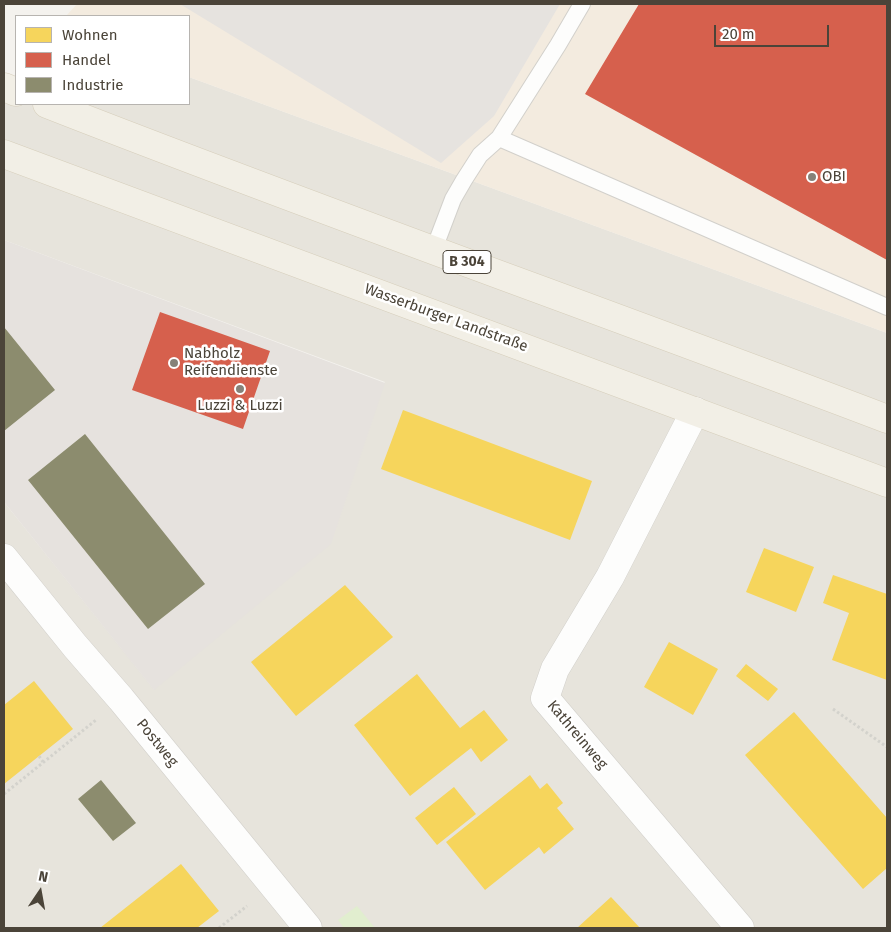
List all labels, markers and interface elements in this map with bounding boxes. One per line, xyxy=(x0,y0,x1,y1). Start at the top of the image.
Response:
legend xyxy=(15,15,190,105)
scale bar xyxy=(716,15,831,47)
text: 20 m xyxy=(722,25,755,43)
text: Wohnen xyxy=(62,26,118,44)
text: Handel xyxy=(62,51,111,69)
text: Industrie xyxy=(62,76,124,94)
place label: OBI xyxy=(822,168,846,186)
marker: OBI xyxy=(806,171,818,183)
road number: B 304 xyxy=(443,250,491,274)
street label: Wasserburger Landstraße xyxy=(362,280,530,356)
place label: Nabholz Reifendienste xyxy=(184,345,278,380)
marker: Nabholz Reifendienste xyxy=(168,357,180,369)
marker: Luzzi & Luzzi xyxy=(234,383,246,395)
place label: Luzzi & Luzzi xyxy=(197,397,283,415)
street label: Kathreinweg xyxy=(543,697,611,773)
street label: Postweg xyxy=(132,716,182,770)
north arrow xyxy=(15,867,65,917)
text: N xyxy=(37,868,50,886)

